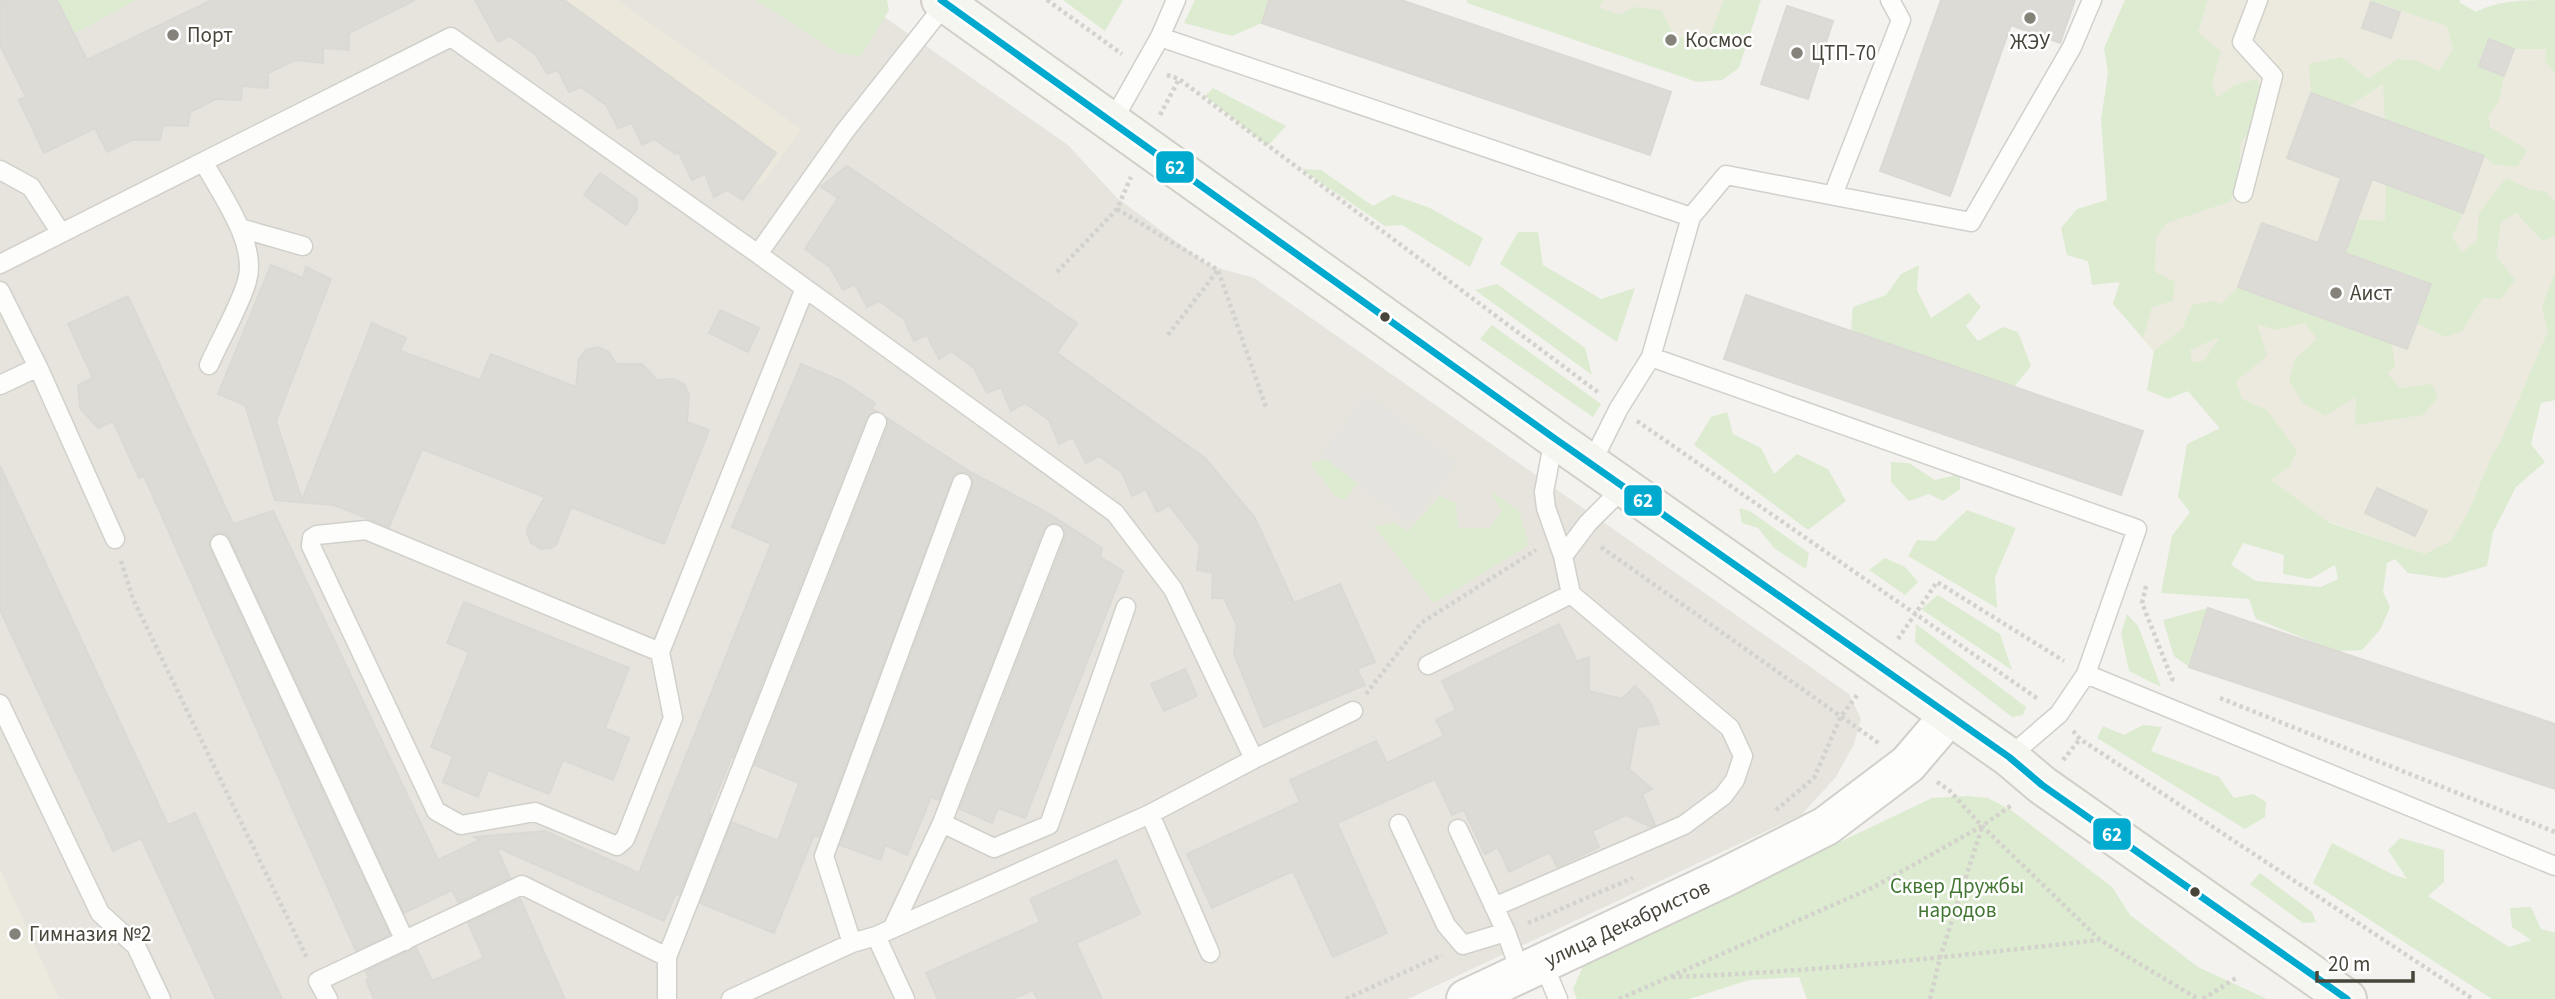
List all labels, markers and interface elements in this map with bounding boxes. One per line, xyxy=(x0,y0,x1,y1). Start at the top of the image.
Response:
marker: ЖЭУ xyxy=(2022,10,2038,26)
place label: Порт xyxy=(187,20,233,50)
place label: Космос xyxy=(1685,25,1753,55)
marker: Порт xyxy=(165,27,181,43)
place label: ЖЭУ xyxy=(2010,27,2050,57)
marker: Космос xyxy=(1663,32,1679,48)
place label: ЦТП-70 xyxy=(1811,38,1876,68)
marker: ЦТП-70 xyxy=(1789,45,1805,61)
line badge: 62 xyxy=(1155,150,1195,184)
text: 62 xyxy=(1165,155,1185,182)
place label: Аист xyxy=(2350,278,2393,308)
marker: Аист xyxy=(2328,285,2344,301)
unlabelled marker xyxy=(1378,310,1392,324)
line badge: 62 xyxy=(1623,484,1663,517)
text: 62 xyxy=(1633,488,1653,515)
line badge: 62 xyxy=(2092,817,2132,851)
text: 62 xyxy=(2102,822,2122,849)
street label: улица Декабристов xyxy=(1539,871,1715,975)
park label: Сквер Дружбы народов xyxy=(1890,871,2024,925)
unlabelled marker xyxy=(2188,885,2202,899)
place label: Гимназия №2 xyxy=(29,919,151,949)
marker: Гимназия №2 xyxy=(7,926,23,942)
scale bar xyxy=(2317,940,2413,984)
text: 20 m xyxy=(2328,949,2370,979)

